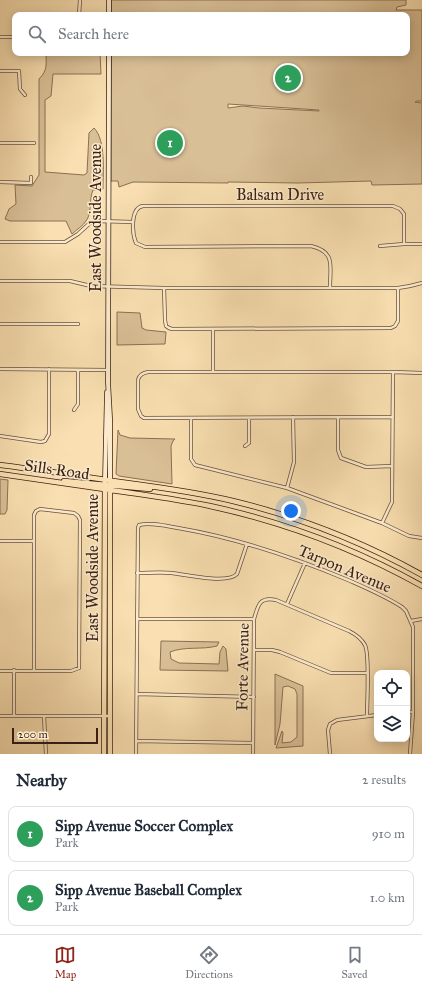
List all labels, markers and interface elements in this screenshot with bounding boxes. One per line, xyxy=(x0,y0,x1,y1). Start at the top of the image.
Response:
search box xyxy=(12,12,410,56)
icon: search xyxy=(26,23,48,45)
text: Search here xyxy=(58,25,129,43)
pin: 2 xyxy=(275,63,301,93)
pin: 1 xyxy=(157,128,183,158)
street label: East Woodside Avenue xyxy=(86,143,105,292)
street label: Balsam Drive xyxy=(236,185,324,204)
street label: Sills Road xyxy=(23,456,91,483)
street label: East Woodside Avenue xyxy=(83,493,102,642)
your location xyxy=(281,501,301,521)
street label: Tarpon Avenue xyxy=(295,540,394,597)
street label: Forte Avenue xyxy=(232,622,253,711)
map controls xyxy=(374,670,410,742)
button: locate xyxy=(374,670,410,706)
button: layers xyxy=(374,706,410,742)
scale bar xyxy=(12,726,98,745)
text: 200 m xyxy=(18,728,48,741)
text: Nearby xyxy=(16,770,67,791)
text: 2 results xyxy=(362,772,406,788)
text: Sipp Avenue Soccer Complex xyxy=(55,817,233,835)
text: 1 xyxy=(27,826,33,842)
text: 910 m xyxy=(372,826,405,842)
text: Park xyxy=(55,835,79,851)
text: Sipp Avenue Baseball Complex xyxy=(55,881,242,899)
text: 2 xyxy=(27,890,33,906)
text: 1.0 km xyxy=(370,890,405,906)
text: Park xyxy=(55,899,79,915)
tab: Map xyxy=(54,944,76,981)
tab: Directions xyxy=(185,944,233,981)
tab: Saved xyxy=(341,944,368,981)

